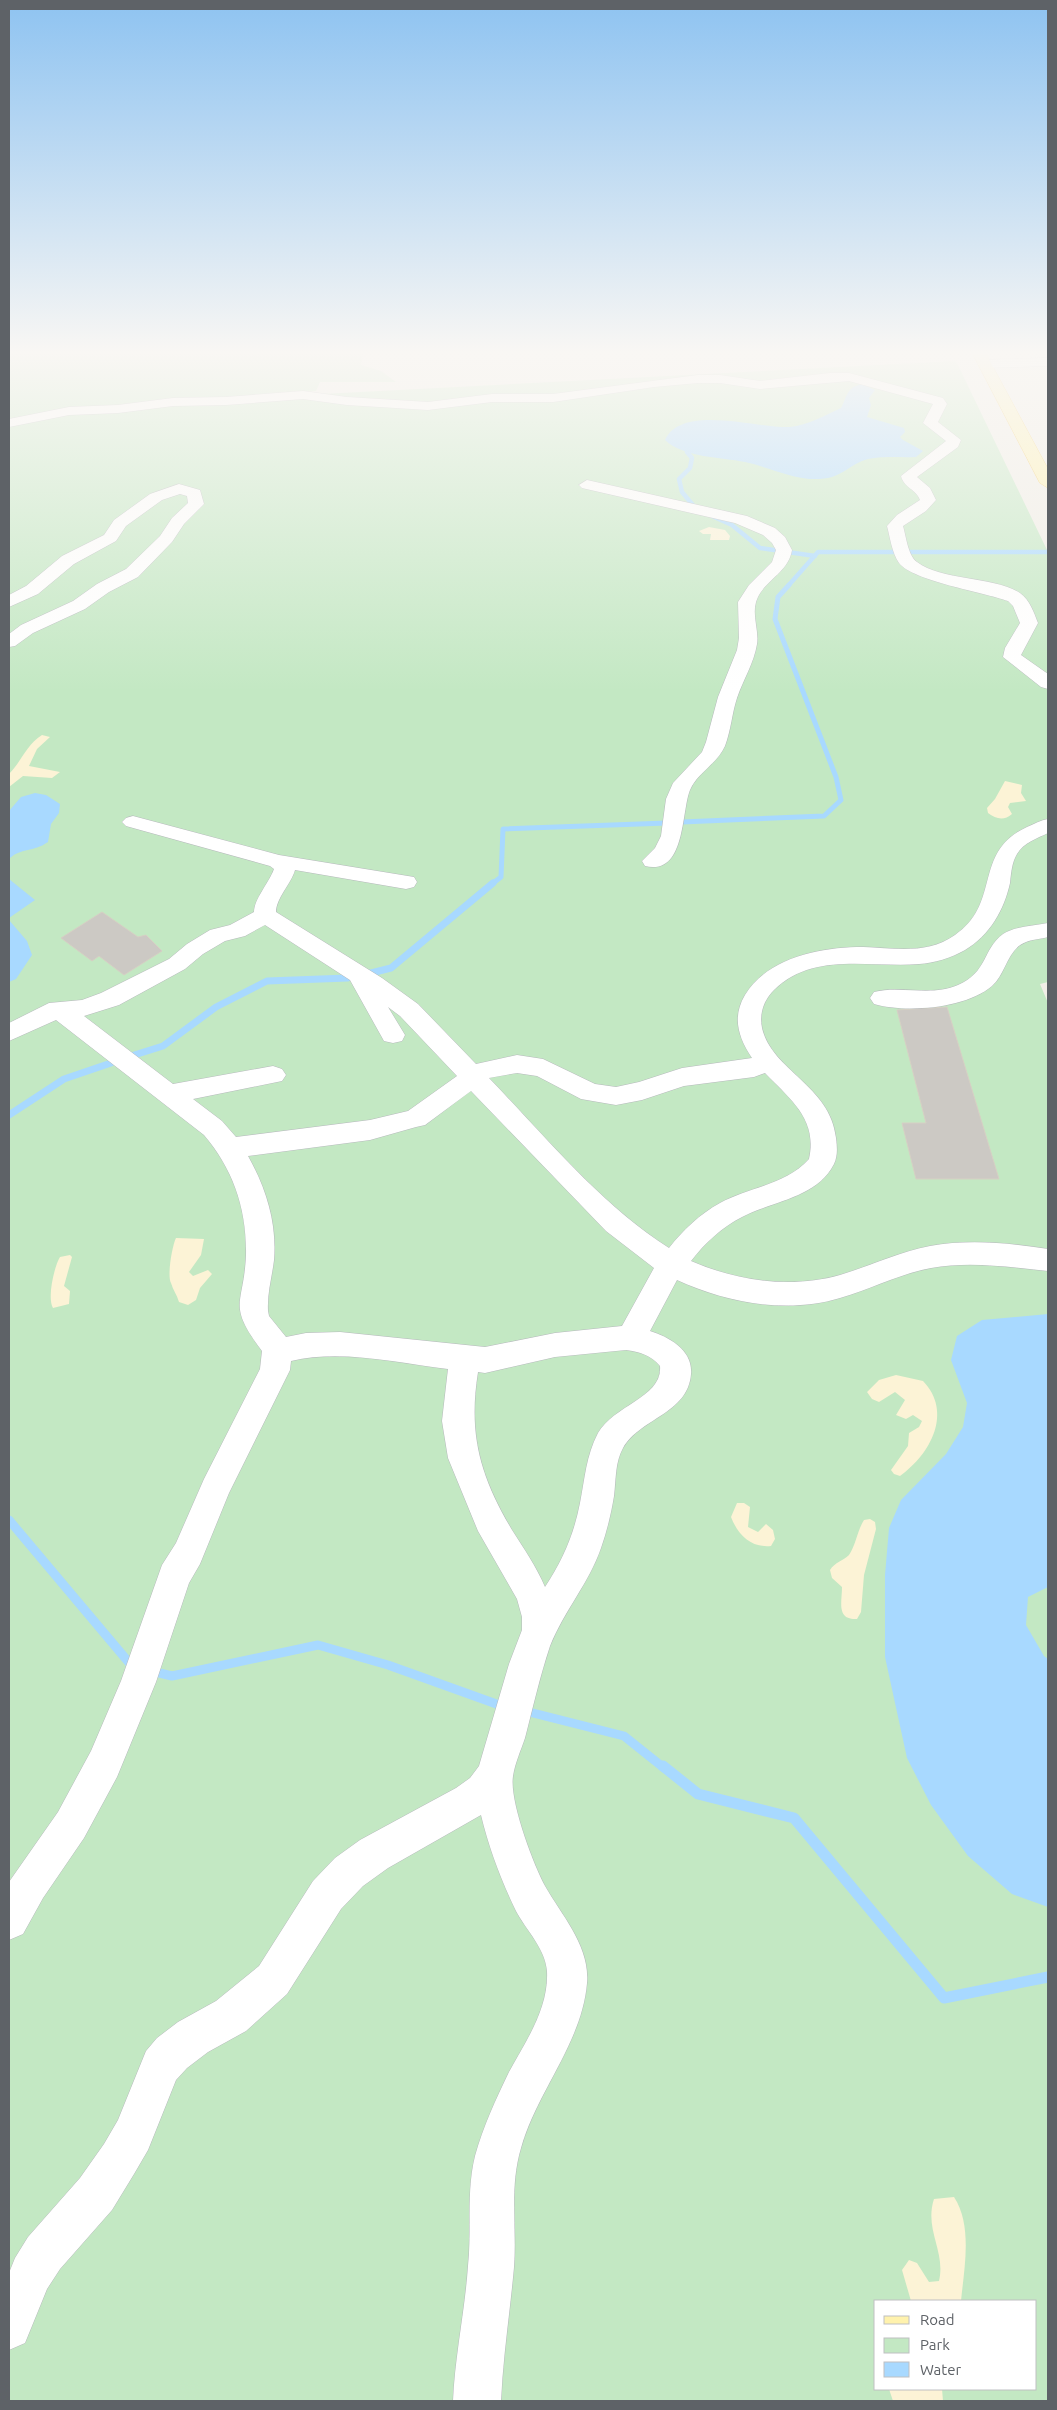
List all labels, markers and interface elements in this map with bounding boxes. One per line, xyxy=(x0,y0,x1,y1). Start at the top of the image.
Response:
legend xyxy=(874,2300,1037,2390)
text: Road xyxy=(920,2311,955,2328)
text: Park xyxy=(920,2336,950,2353)
text: Water xyxy=(920,2361,961,2378)

